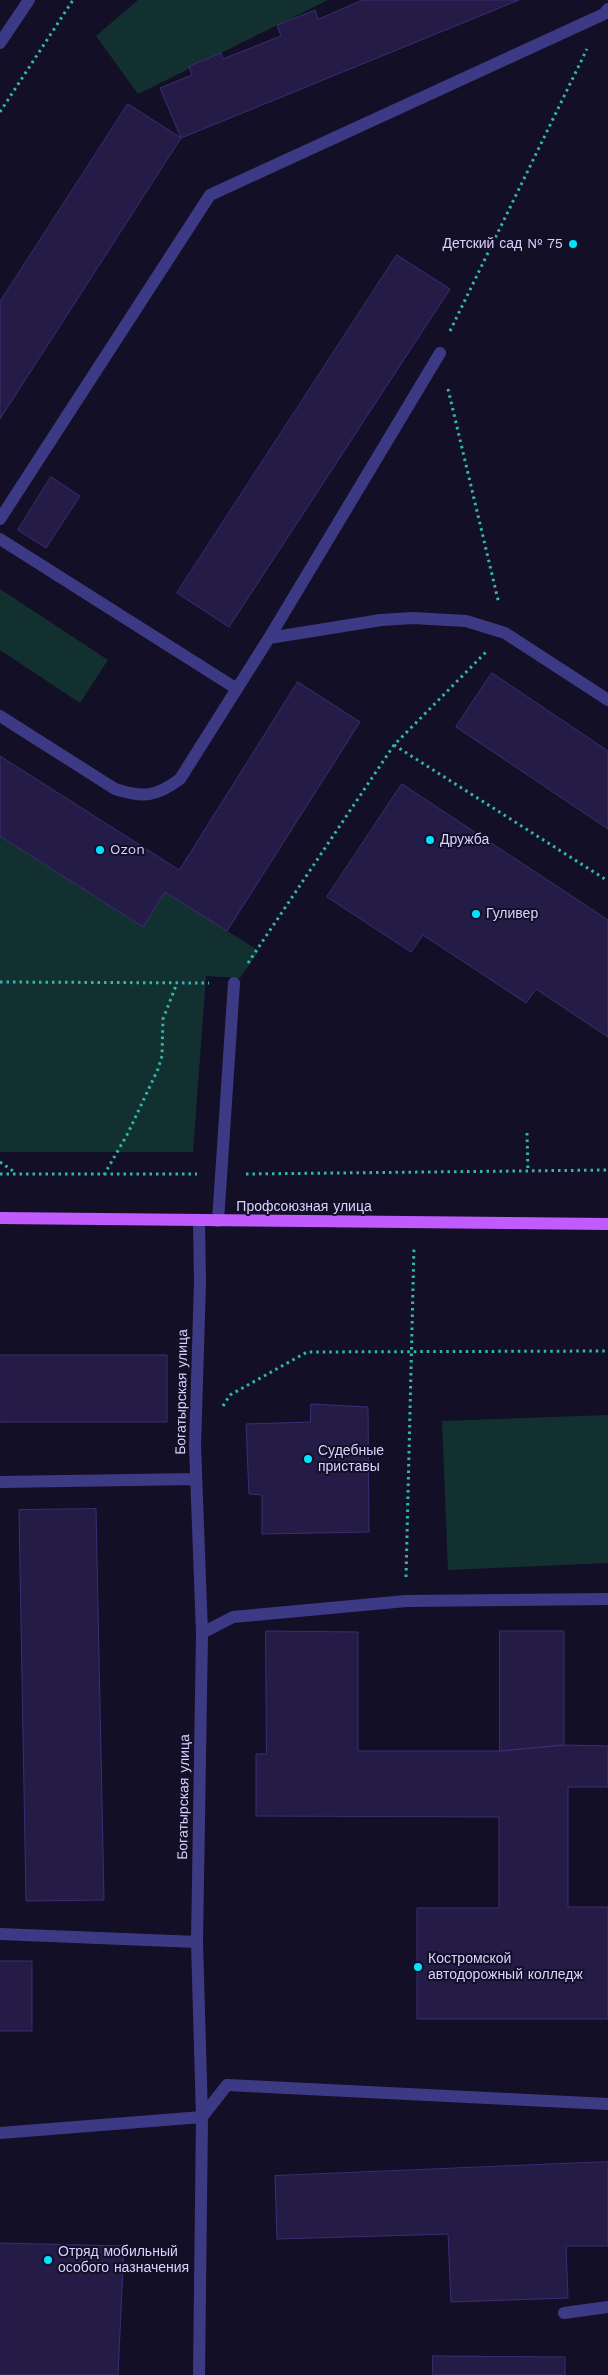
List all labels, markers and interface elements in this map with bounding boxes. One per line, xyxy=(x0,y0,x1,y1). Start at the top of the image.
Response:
place label: Детский сад № 75 xyxy=(443,236,563,252)
marker: Детский сад № 75 xyxy=(567,238,579,250)
place label: Дружба xyxy=(440,832,489,848)
marker: Дружба xyxy=(424,834,436,846)
place label: Ozon xyxy=(110,842,145,858)
marker: Ozon xyxy=(94,844,106,856)
place label: Гуливер xyxy=(486,906,538,922)
marker: Гуливер xyxy=(470,908,482,920)
street label: Профсоюзная улица xyxy=(236,1199,372,1215)
street label: Богатырская улица xyxy=(173,1329,191,1455)
place label: Судебные приставы xyxy=(318,1443,384,1475)
marker: Судебные приставы xyxy=(302,1453,314,1465)
street label: Богатырская улица xyxy=(175,1734,193,1860)
place label: Костромской автодорожный колледж xyxy=(428,1951,583,1984)
marker: Костромской автодорожный колледж xyxy=(412,1961,424,1973)
place label: Отряд мобильный особого назначения xyxy=(58,2244,189,2276)
marker: Отряд мобильный особого назначения xyxy=(42,2254,54,2266)

